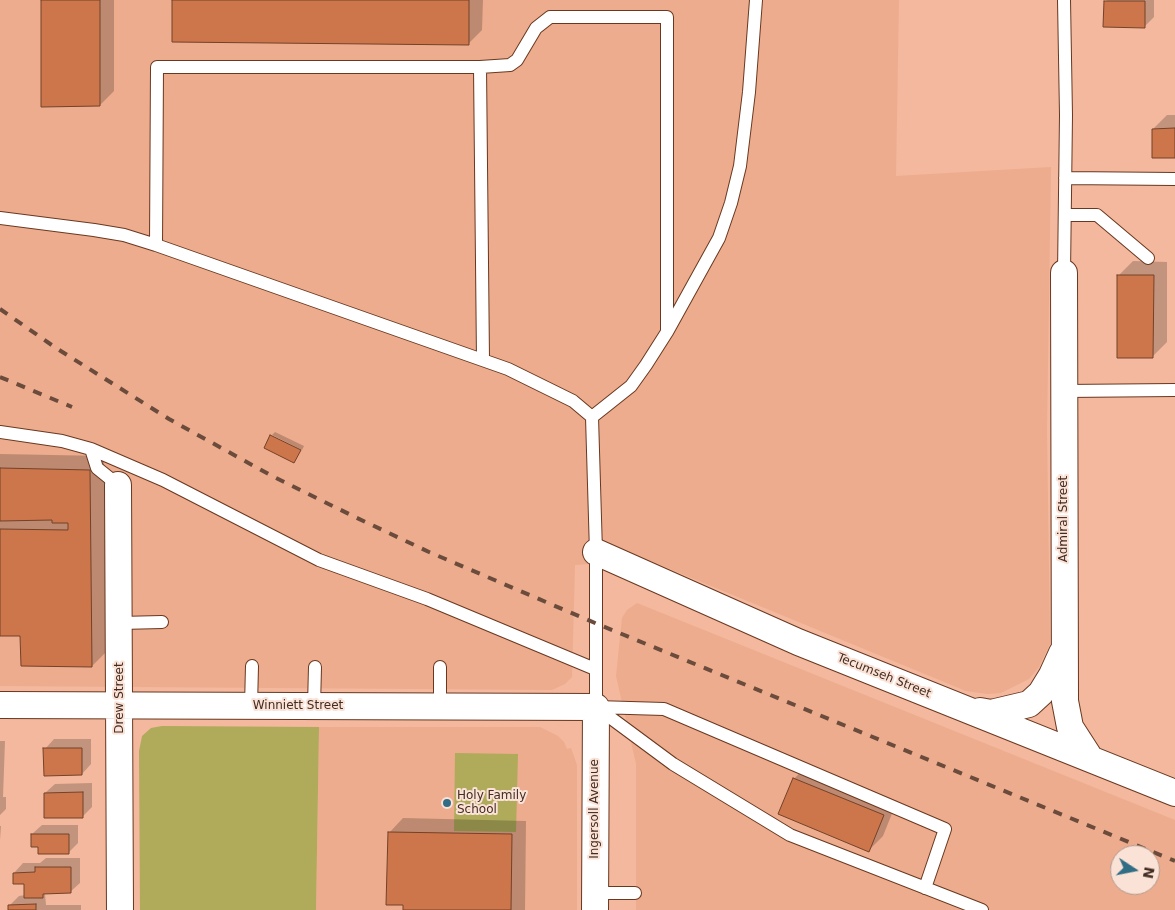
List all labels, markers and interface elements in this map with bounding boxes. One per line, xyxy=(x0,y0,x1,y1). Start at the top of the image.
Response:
street label: Admiral Street xyxy=(1057,476,1071,562)
street label: Tecumseh Street xyxy=(835,651,933,701)
street label: Drew Street xyxy=(113,662,127,734)
street label: Winniett Street xyxy=(253,699,343,713)
street label: Ingersoll Avenue xyxy=(588,759,602,859)
place label: Holy Family School xyxy=(457,789,526,817)
marker: Holy Family School xyxy=(441,797,453,809)
north arrow xyxy=(1110,845,1160,895)
text: N xyxy=(1140,865,1158,880)

